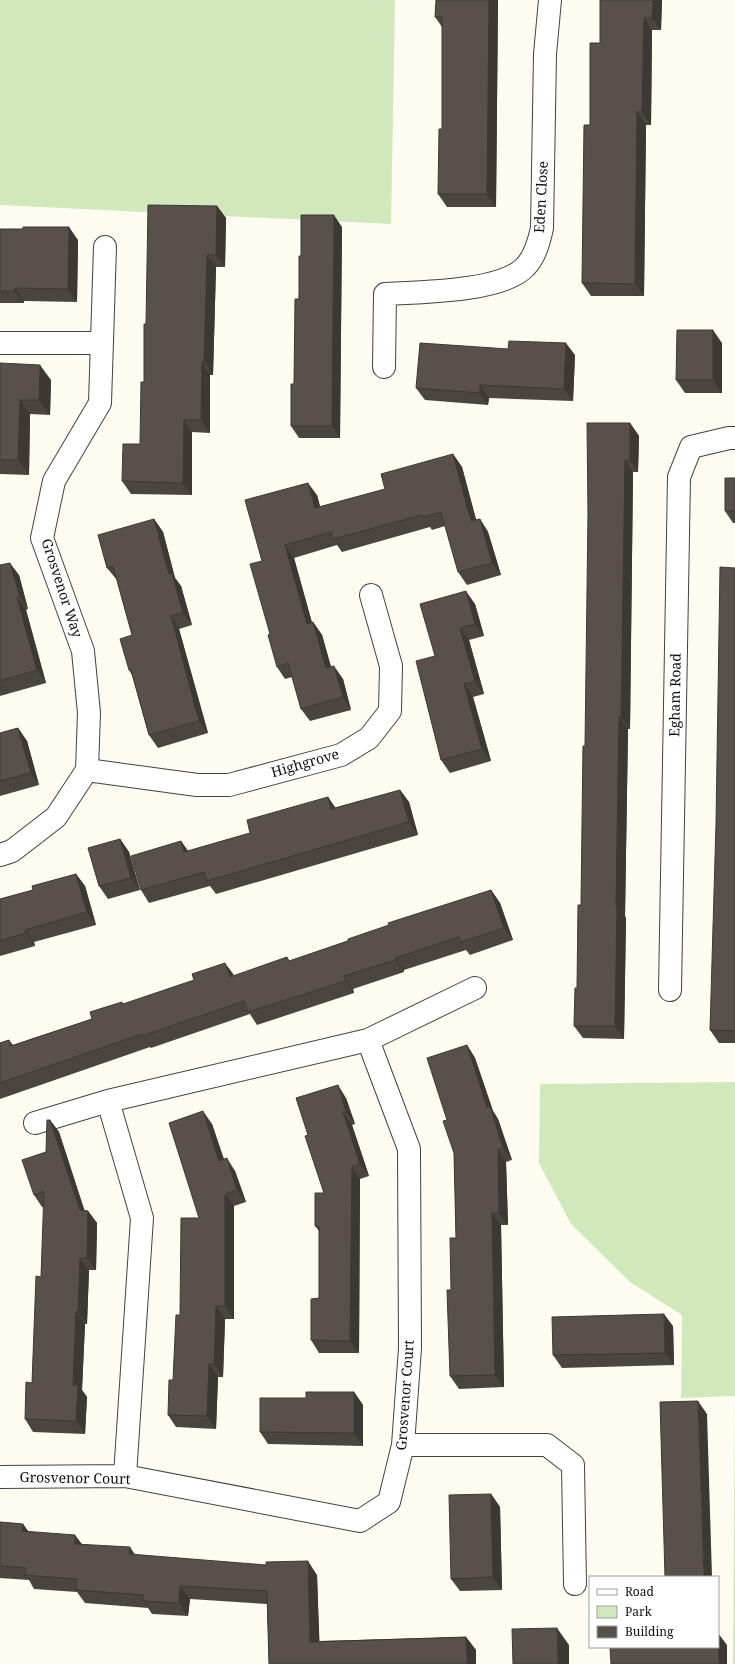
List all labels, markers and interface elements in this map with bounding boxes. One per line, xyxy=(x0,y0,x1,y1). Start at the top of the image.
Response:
street label: Eden Close xyxy=(529,160,552,234)
street label: Grosvenor Way xyxy=(38,536,87,640)
street label: Egham Road xyxy=(664,653,685,737)
street label: Highgrove xyxy=(269,744,341,781)
street label: Grosvenor Court xyxy=(391,1339,418,1451)
street label: Grosvenor Court xyxy=(19,1467,131,1488)
legend xyxy=(589,1576,719,1648)
text: Road xyxy=(625,1583,655,1600)
text: Park xyxy=(625,1603,653,1620)
text: Building xyxy=(625,1623,674,1640)

